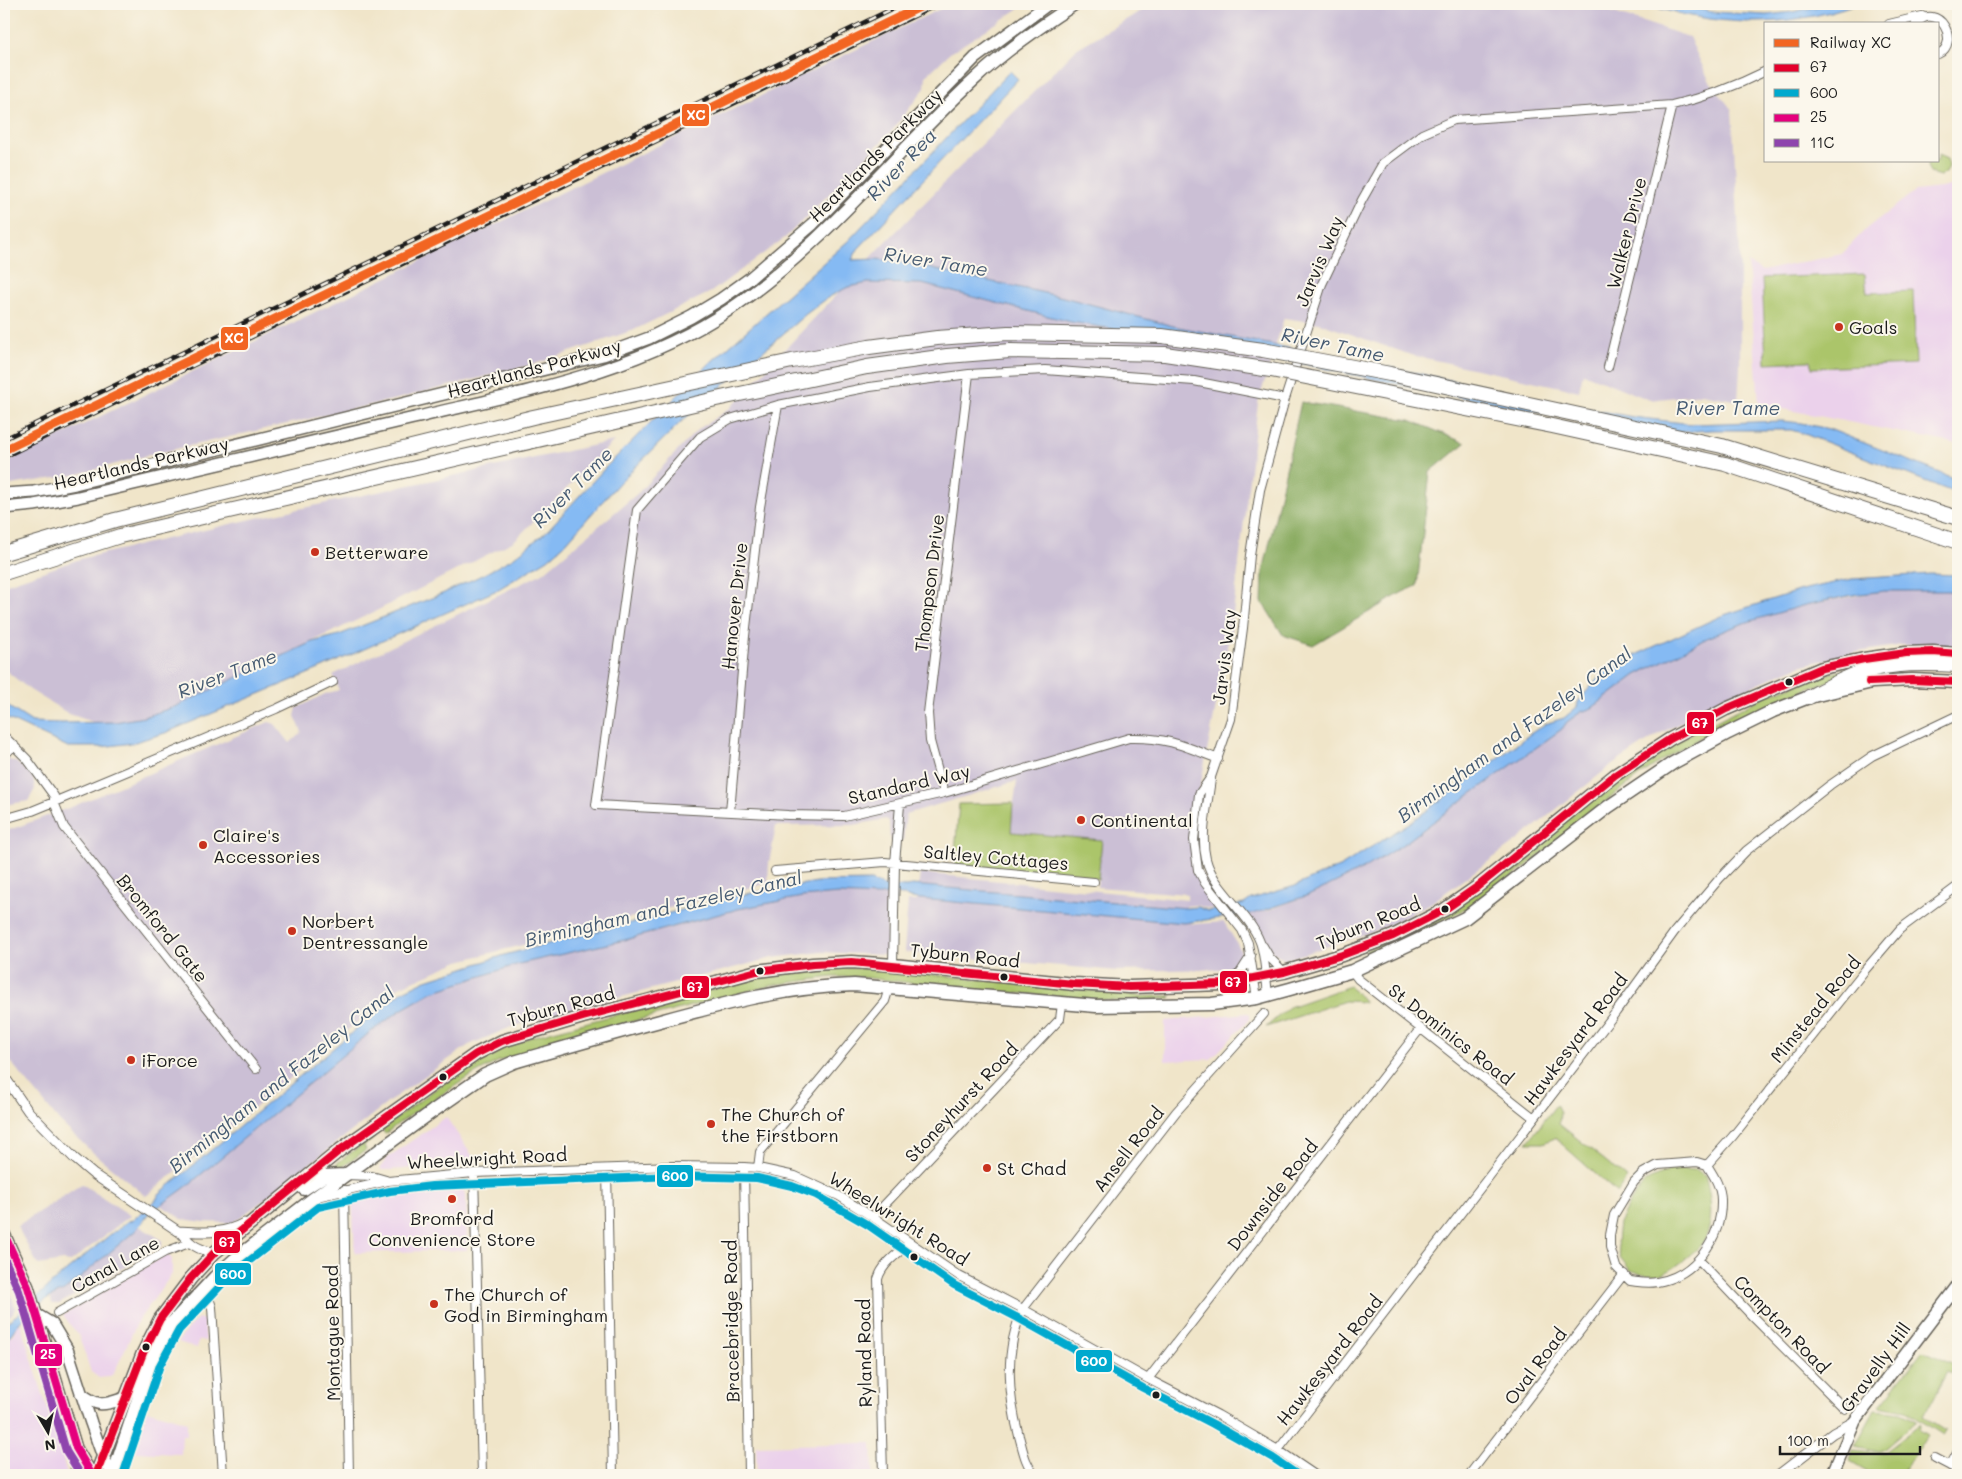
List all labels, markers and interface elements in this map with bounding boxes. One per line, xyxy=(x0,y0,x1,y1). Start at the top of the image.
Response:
legend xyxy=(1764,22,1940,162)
text: Railway XC xyxy=(1810,32,1891,52)
text: 67 xyxy=(1810,56,1827,76)
text: 600 xyxy=(1810,82,1838,102)
street label: Heartlands Parkway xyxy=(803,83,947,227)
line badge: XC xyxy=(681,103,710,127)
text: XC xyxy=(686,105,706,124)
text: 25 xyxy=(1810,106,1827,126)
water label: River Rea xyxy=(860,123,942,205)
text: 11C xyxy=(1810,132,1834,152)
street label: Walker Drive xyxy=(1600,174,1652,292)
street label: Jarvis Way xyxy=(1289,212,1349,310)
water label: River Tame xyxy=(882,240,990,282)
place label: Goals xyxy=(1849,315,1898,339)
water label: River Tame xyxy=(1279,321,1387,367)
marker: Goals xyxy=(1833,321,1845,333)
line badge: XC xyxy=(220,326,249,351)
text: XC xyxy=(224,328,244,347)
street label: Heartlands Parkway xyxy=(444,333,624,403)
water label: River Tame xyxy=(1676,395,1780,420)
street label: Heartlands Parkway xyxy=(51,431,231,495)
water label: River Tame xyxy=(526,441,618,533)
street label: Thompson Drive xyxy=(909,513,949,653)
place label: Betterware xyxy=(325,540,429,564)
street label: Hanover Drive xyxy=(715,541,753,671)
marker: Betterware xyxy=(309,546,321,558)
street label: Jarvis Way xyxy=(1206,608,1242,706)
water label: Birmingham and Fazeley Canal xyxy=(1392,640,1636,828)
water label: River Tame xyxy=(174,643,280,703)
unlabelled marker xyxy=(1784,677,1794,687)
line badge: 67 xyxy=(1686,711,1715,735)
text: 67 xyxy=(1692,713,1708,732)
street label: Standard Way xyxy=(846,758,972,810)
place label: Continental xyxy=(1091,808,1193,832)
marker: Continental xyxy=(1075,814,1087,826)
place label: Claire's Accessories xyxy=(213,823,320,868)
marker: Claire's Accessories xyxy=(197,839,209,851)
street label: Saltley Cottages xyxy=(922,839,1070,875)
water label: Birmingham and Fazeley Canal xyxy=(522,864,804,952)
street label: Bromford Gate xyxy=(112,869,214,987)
street label: Tyburn Road xyxy=(1312,891,1424,955)
unlabelled marker xyxy=(1440,904,1450,914)
place label: Norbert Dentressangle xyxy=(302,909,428,954)
marker: Norbert Dentressangle xyxy=(286,925,298,937)
street label: Tyburn Road xyxy=(909,937,1021,973)
street label: Minstead Road xyxy=(1764,951,1866,1067)
unlabelled marker xyxy=(755,966,765,976)
street label: Hawkesyard Road xyxy=(1518,968,1632,1110)
line badge: 67 xyxy=(1219,970,1248,994)
unlabelled marker xyxy=(999,972,1009,982)
text: 67 xyxy=(1225,972,1241,991)
line badge: 67 xyxy=(681,975,710,999)
text: 67 xyxy=(687,977,703,996)
street label: St Dominics Road xyxy=(1384,978,1518,1090)
water label: Birmingham and Fazeley Canal xyxy=(163,980,399,1178)
street label: Tyburn Road xyxy=(505,980,617,1032)
street label: Stoneyhurst Road xyxy=(899,1037,1023,1167)
place label: iForce xyxy=(141,1048,198,1072)
marker: iForce xyxy=(125,1054,137,1066)
unlabelled marker xyxy=(438,1072,448,1082)
street label: Ansell Road xyxy=(1087,1101,1169,1197)
place label: The Church of the Firstborn xyxy=(721,1102,845,1147)
marker: The Church of the Firstborn xyxy=(705,1118,717,1130)
street label: Downside Road xyxy=(1221,1135,1323,1255)
street label: Wheelwright Road xyxy=(406,1142,568,1174)
place label: St Chad xyxy=(997,1156,1066,1180)
marker: St Chad xyxy=(981,1162,993,1174)
line badge: 600 xyxy=(656,1164,694,1188)
street label: Wheelwright Road xyxy=(825,1165,973,1271)
text: 600 xyxy=(662,1166,688,1185)
marker: Bromford Convenience Store xyxy=(446,1193,458,1205)
place label: Bromford Convenience Store xyxy=(368,1206,536,1251)
street label: Canal Lane xyxy=(67,1230,163,1298)
line badge: 67 xyxy=(213,1230,241,1254)
text: 67 xyxy=(219,1232,235,1251)
street label: Bracebridge Road xyxy=(718,1239,744,1403)
unlabelled marker xyxy=(909,1252,919,1262)
line badge: 600 xyxy=(214,1262,252,1286)
text: 600 xyxy=(220,1264,246,1283)
street label: Montague Road xyxy=(319,1265,345,1401)
street label: Compton Road xyxy=(1729,1270,1835,1378)
place label: The Church of God in Birmingham xyxy=(444,1282,608,1327)
street label: Hawkesyard Road xyxy=(1271,1290,1387,1430)
marker: The Church of God in Birmingham xyxy=(428,1298,440,1310)
street label: Ryland Road xyxy=(851,1298,877,1408)
street label: Gravelly Hill xyxy=(1834,1317,1916,1417)
street label: Oval Road xyxy=(1498,1323,1572,1409)
unlabelled marker xyxy=(141,1342,151,1352)
line badge: 25 xyxy=(34,1343,63,1367)
text: 25 xyxy=(40,1344,56,1363)
line badge: 600 xyxy=(1075,1349,1113,1373)
text: 600 xyxy=(1081,1351,1107,1370)
unlabelled marker xyxy=(1151,1390,1161,1400)
north arrow xyxy=(22,1406,72,1456)
scale bar xyxy=(1780,1424,1920,1456)
text: 100 m xyxy=(1787,1430,1829,1450)
text: N xyxy=(43,1435,57,1456)

